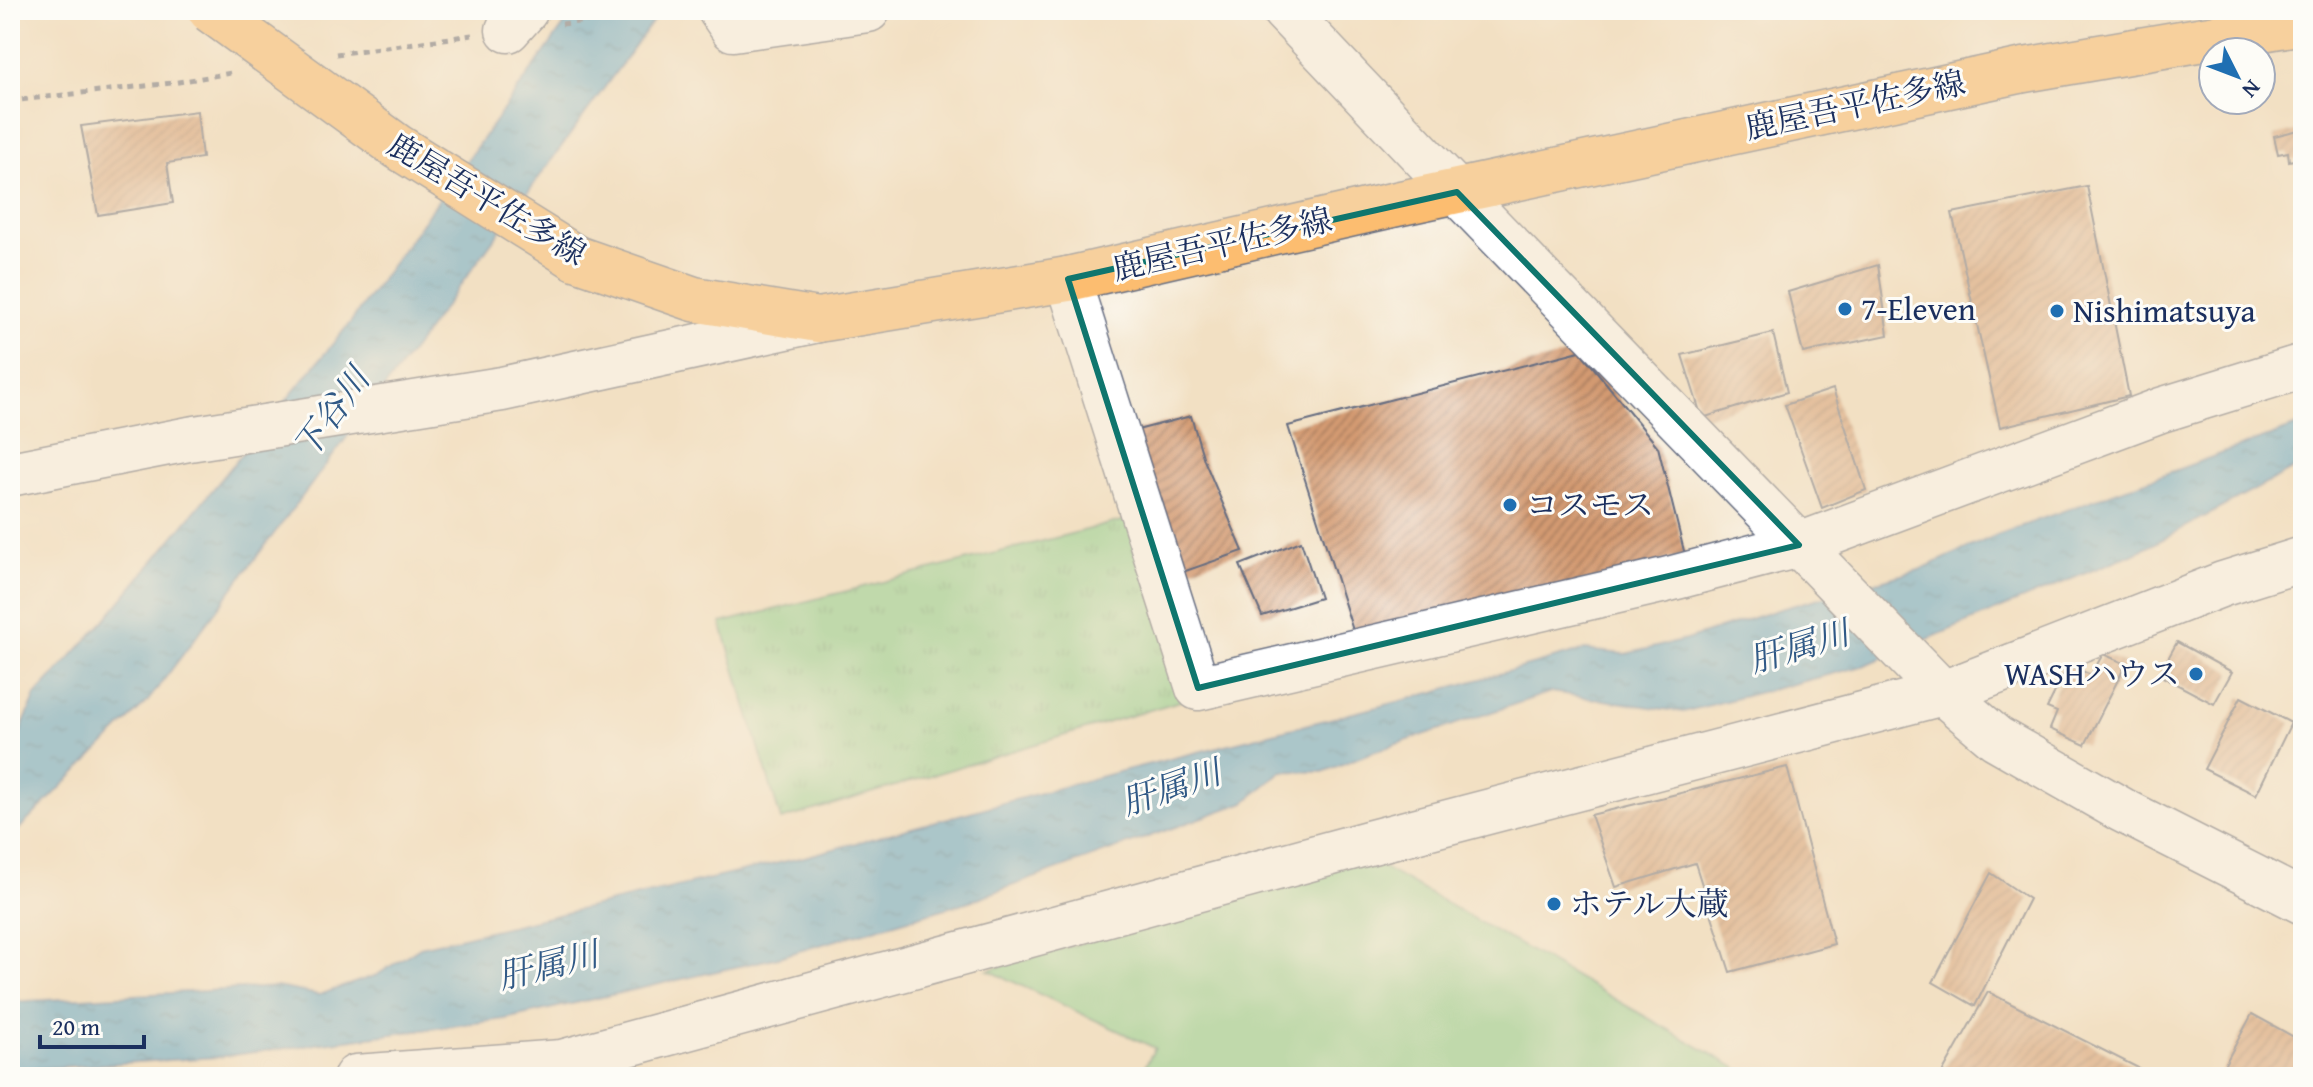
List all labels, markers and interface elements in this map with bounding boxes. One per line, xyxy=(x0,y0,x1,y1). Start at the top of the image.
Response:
north arrow xyxy=(2197,36,2277,116)
street label: 鹿屋吾平佐多線 xyxy=(1740,58,1969,151)
text: N xyxy=(2235,73,2269,106)
street label: 鹿屋吾平佐多線 xyxy=(379,121,595,276)
street label: 鹿屋吾平佐多線 xyxy=(1107,195,1336,292)
place label: 7-Eleven xyxy=(1861,285,1976,332)
place label: Nishimatsuya xyxy=(2073,287,2256,334)
marker: 7-Eleven xyxy=(1836,300,1854,318)
marker: Nishimatsuya xyxy=(2048,302,2066,320)
water label: 下谷川 xyxy=(281,354,383,468)
place label: コスモス xyxy=(1526,481,1654,528)
marker: コスモス xyxy=(1501,496,1519,514)
water label: 肝属川 xyxy=(1743,606,1859,684)
place label: WASHハウス xyxy=(2004,650,2180,697)
marker: WASHハウス xyxy=(2187,665,2205,683)
water label: 肝属川 xyxy=(1115,745,1231,826)
place label: ホテル大蔵 xyxy=(1570,880,1728,927)
marker: ホテル大蔵 xyxy=(1545,895,1563,913)
water label: 肝属川 xyxy=(492,927,607,1001)
scale bar xyxy=(40,999,144,1049)
text: 20 m xyxy=(52,1009,100,1044)

